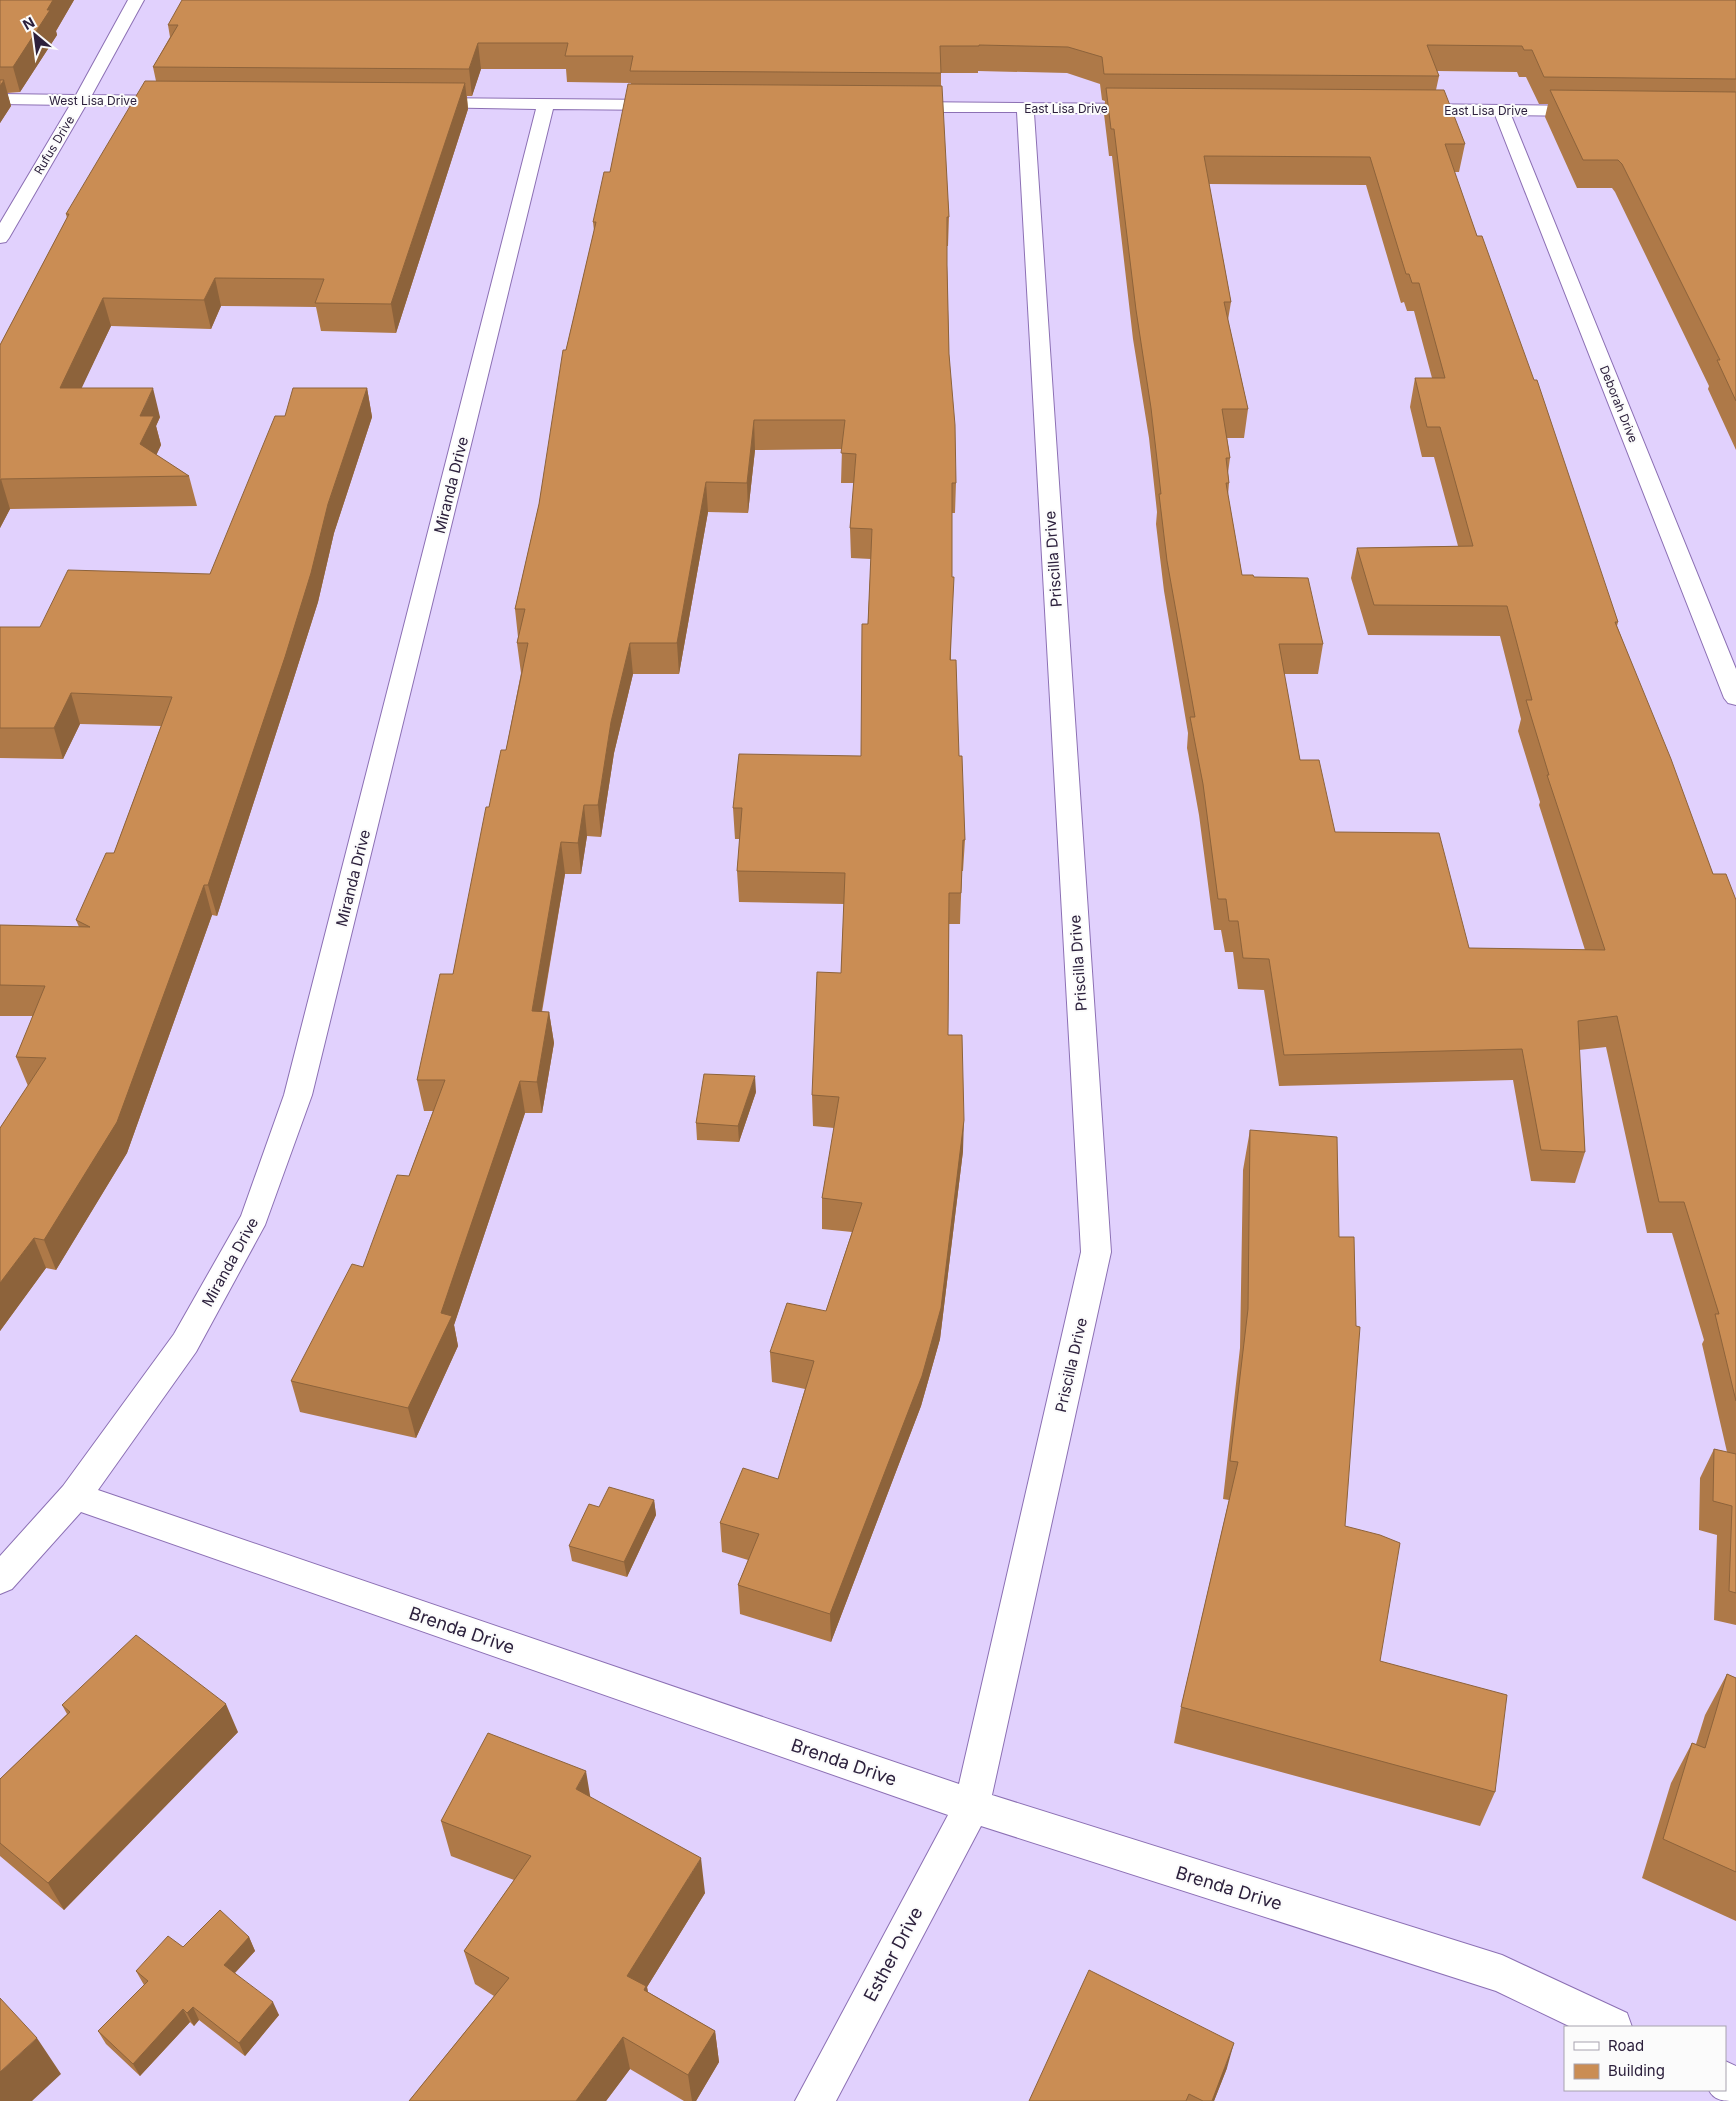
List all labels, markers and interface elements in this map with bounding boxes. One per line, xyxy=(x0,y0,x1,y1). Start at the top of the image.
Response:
north arrow xyxy=(10,10,60,60)
text: N xyxy=(20,13,37,33)
street label: West Lisa Drive xyxy=(49,93,137,108)
street label: East Lisa Drive xyxy=(1024,101,1108,116)
street label: East Lisa Drive xyxy=(1444,103,1528,118)
street label: Rufus Drive xyxy=(31,113,77,177)
street label: Deborah Drive xyxy=(1597,363,1641,445)
street label: Miranda Drive xyxy=(430,435,472,535)
street label: Priscilla Drive xyxy=(1040,510,1066,608)
street label: Miranda Drive xyxy=(332,828,374,928)
street label: Priscilla Drive xyxy=(1065,914,1091,1012)
street label: Miranda Drive xyxy=(198,1214,262,1310)
street label: Priscilla Drive xyxy=(1051,1316,1091,1414)
street label: Brenda Drive xyxy=(406,1602,518,1658)
street label: Brenda Drive xyxy=(788,1734,900,1790)
street label: Brenda Drive xyxy=(1173,1862,1285,1914)
street label: Esther Drive xyxy=(859,1903,927,2005)
legend xyxy=(1564,2026,1726,2091)
text: Road xyxy=(1608,2036,1644,2055)
text: Building xyxy=(1608,2061,1665,2080)

